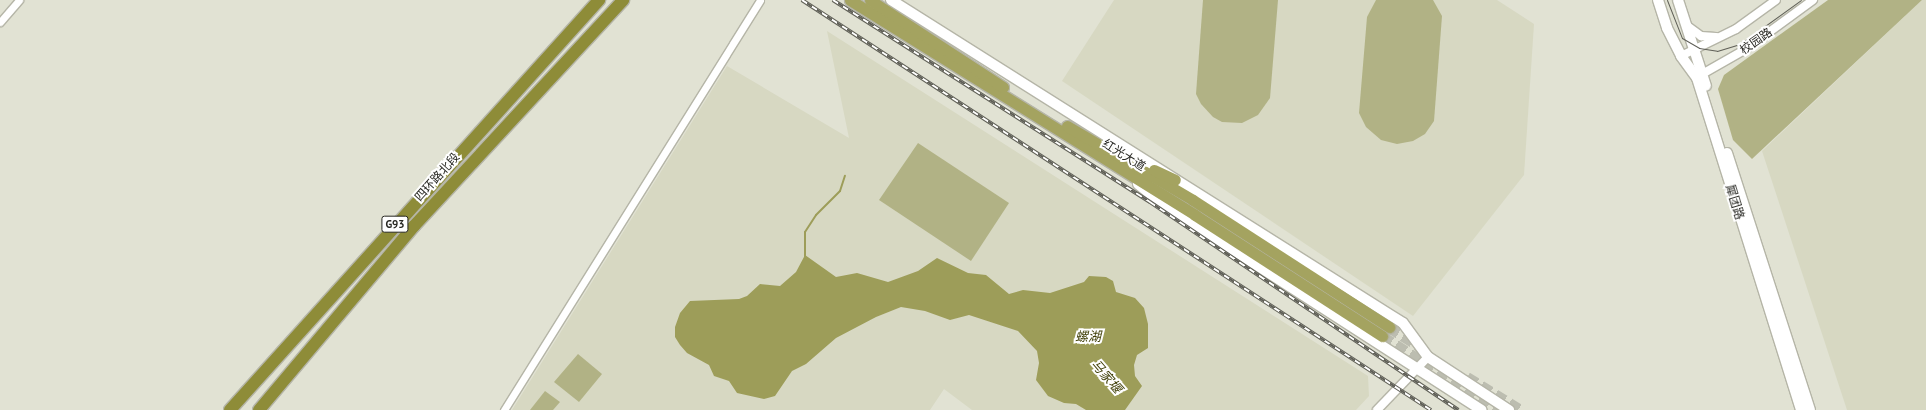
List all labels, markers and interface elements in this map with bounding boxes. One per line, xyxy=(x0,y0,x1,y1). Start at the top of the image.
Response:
street label: 校园路 xyxy=(1737,25,1775,57)
street label: 红光大道 xyxy=(1100,136,1148,174)
street label: 四环路北段 xyxy=(412,150,462,204)
street label: 犀团路 xyxy=(1723,183,1747,221)
road number: G93 xyxy=(381,215,409,233)
water label: 螺湖 xyxy=(1075,329,1101,345)
water label: 马家堰 xyxy=(1087,357,1125,397)

